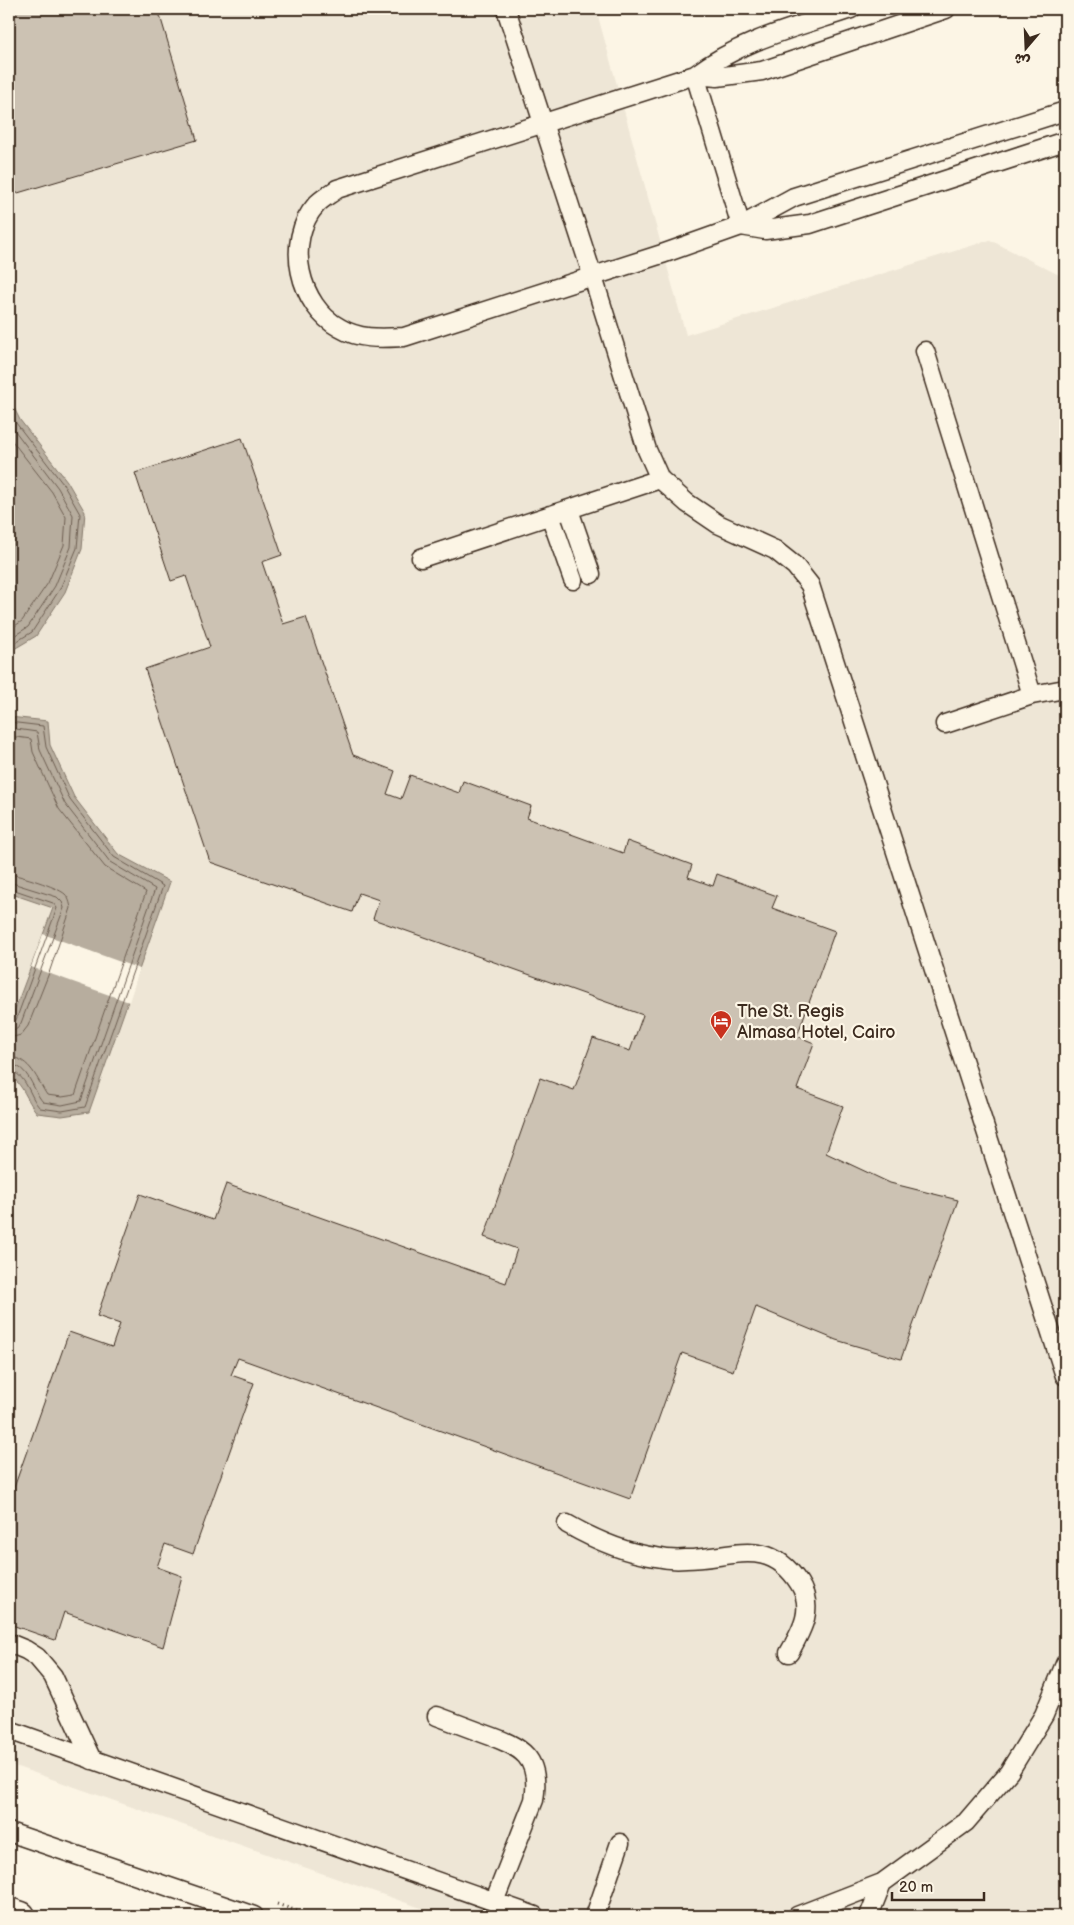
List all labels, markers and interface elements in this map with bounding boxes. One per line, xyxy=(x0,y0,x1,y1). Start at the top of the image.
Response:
north arrow xyxy=(1002,22,1052,72)
text: ش xyxy=(1012,49,1032,70)
place label: The St. Regis Almasa Hotel, Cairo xyxy=(737,1001,896,1043)
hotel icon: The St. Regis Almasa Hotel, Cairo xyxy=(709,1009,733,1040)
scale bar xyxy=(892,1870,984,1902)
text: 20 m xyxy=(899,1878,933,1897)

